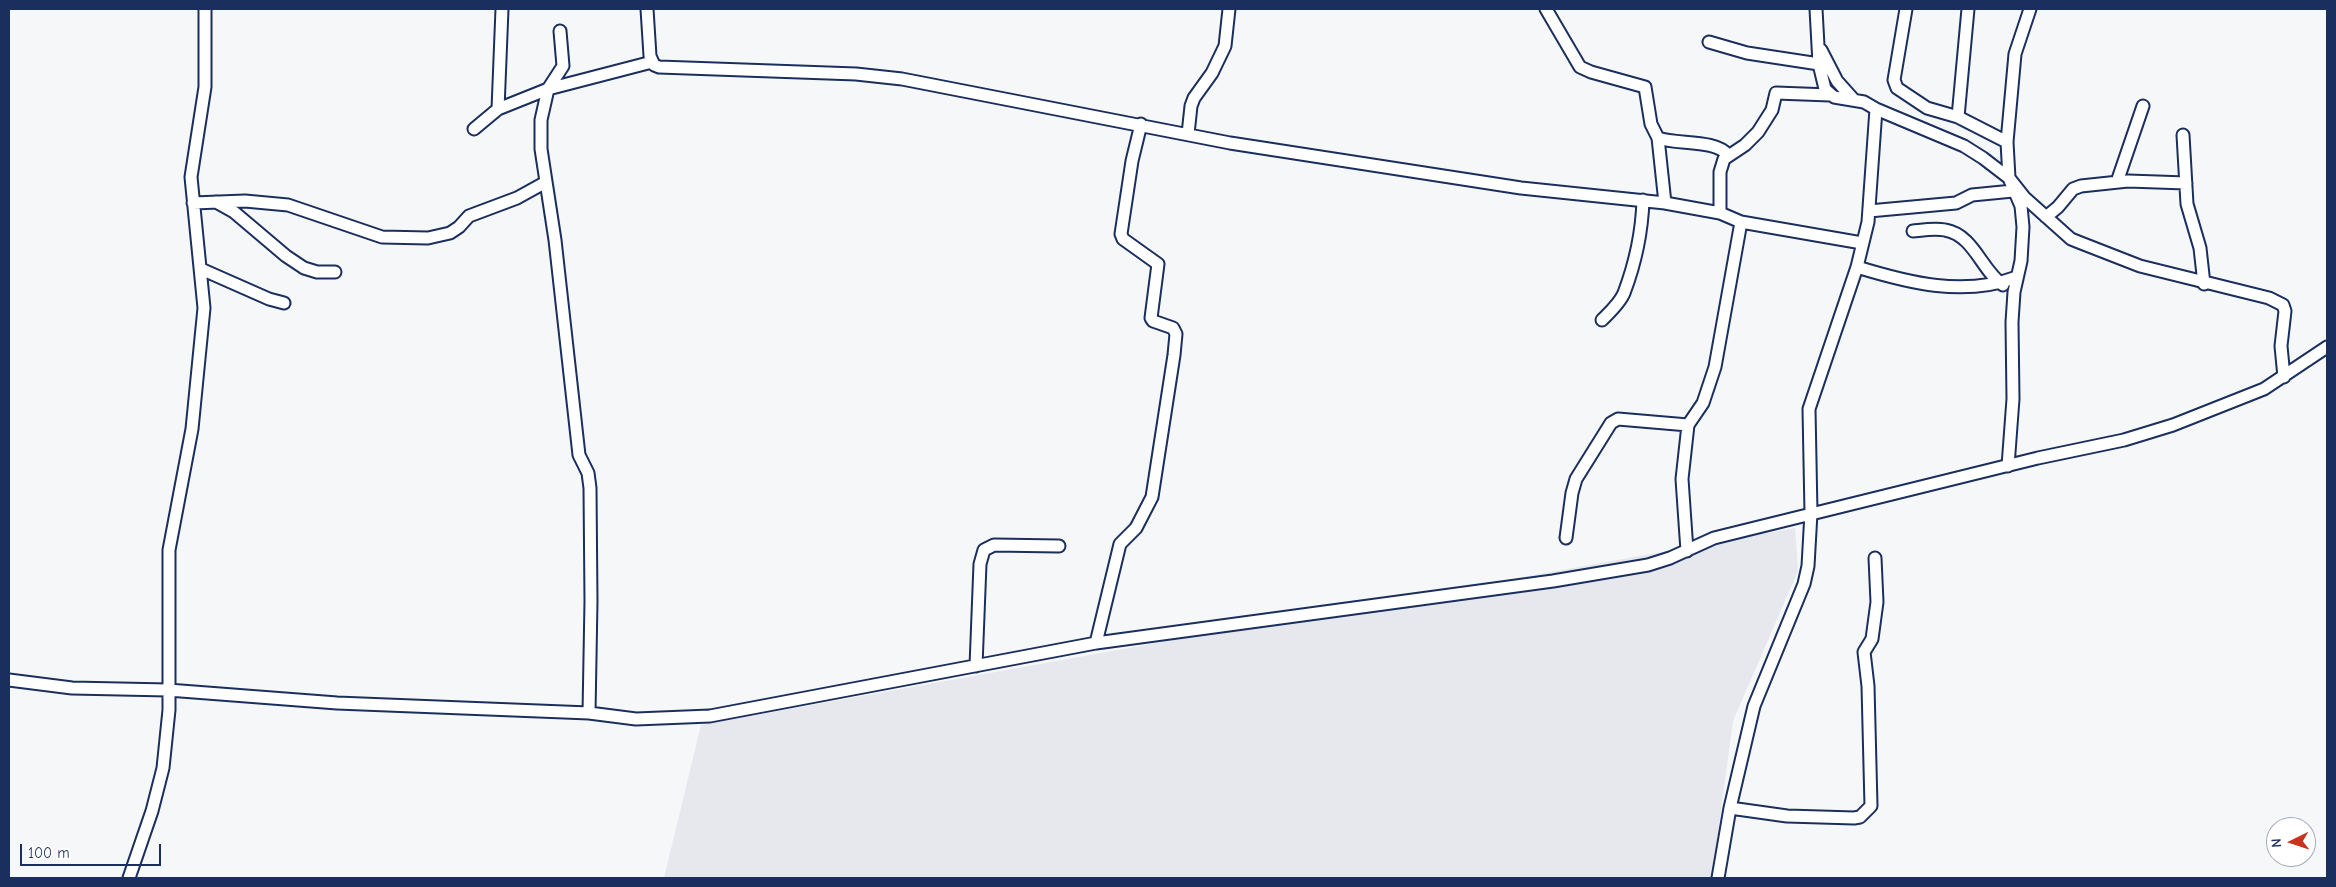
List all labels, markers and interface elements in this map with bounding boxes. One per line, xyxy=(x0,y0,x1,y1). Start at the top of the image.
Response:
north arrow xyxy=(2266,817,2316,867)
scale bar xyxy=(22,834,164,866)
text: N xyxy=(2268,838,2285,848)
text: 100 m xyxy=(28,844,70,862)

